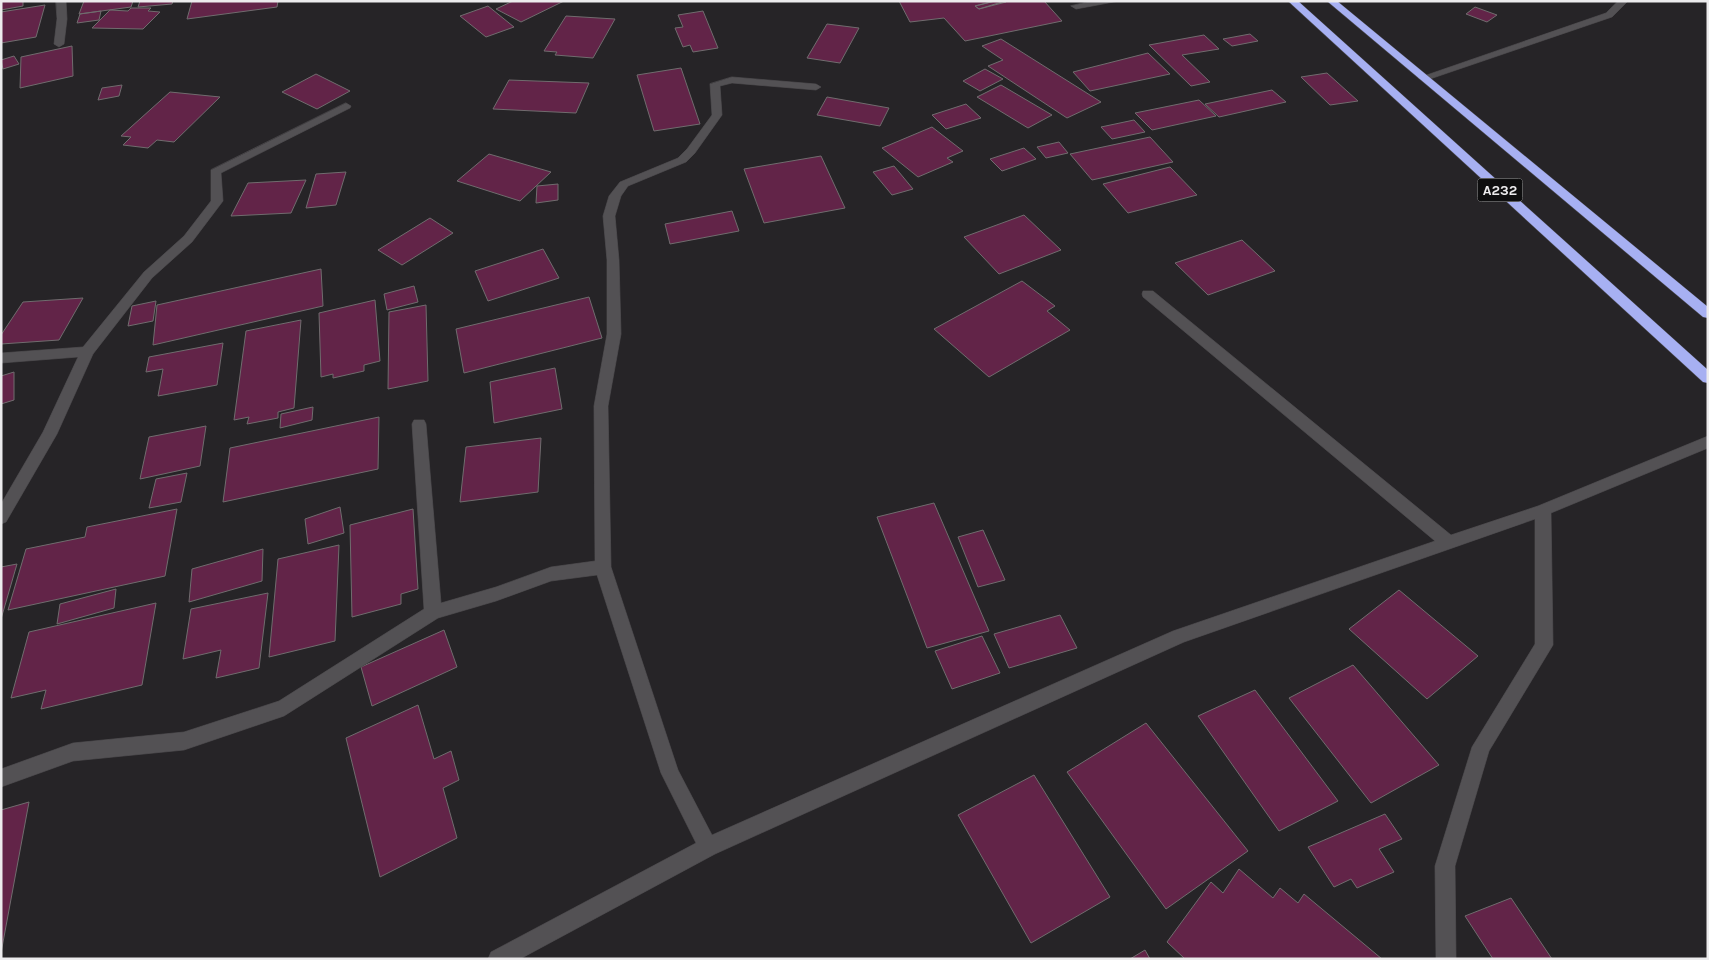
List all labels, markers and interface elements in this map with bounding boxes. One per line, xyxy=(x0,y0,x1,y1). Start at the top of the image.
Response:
road number: A232 xyxy=(1478,178,1522,202)

